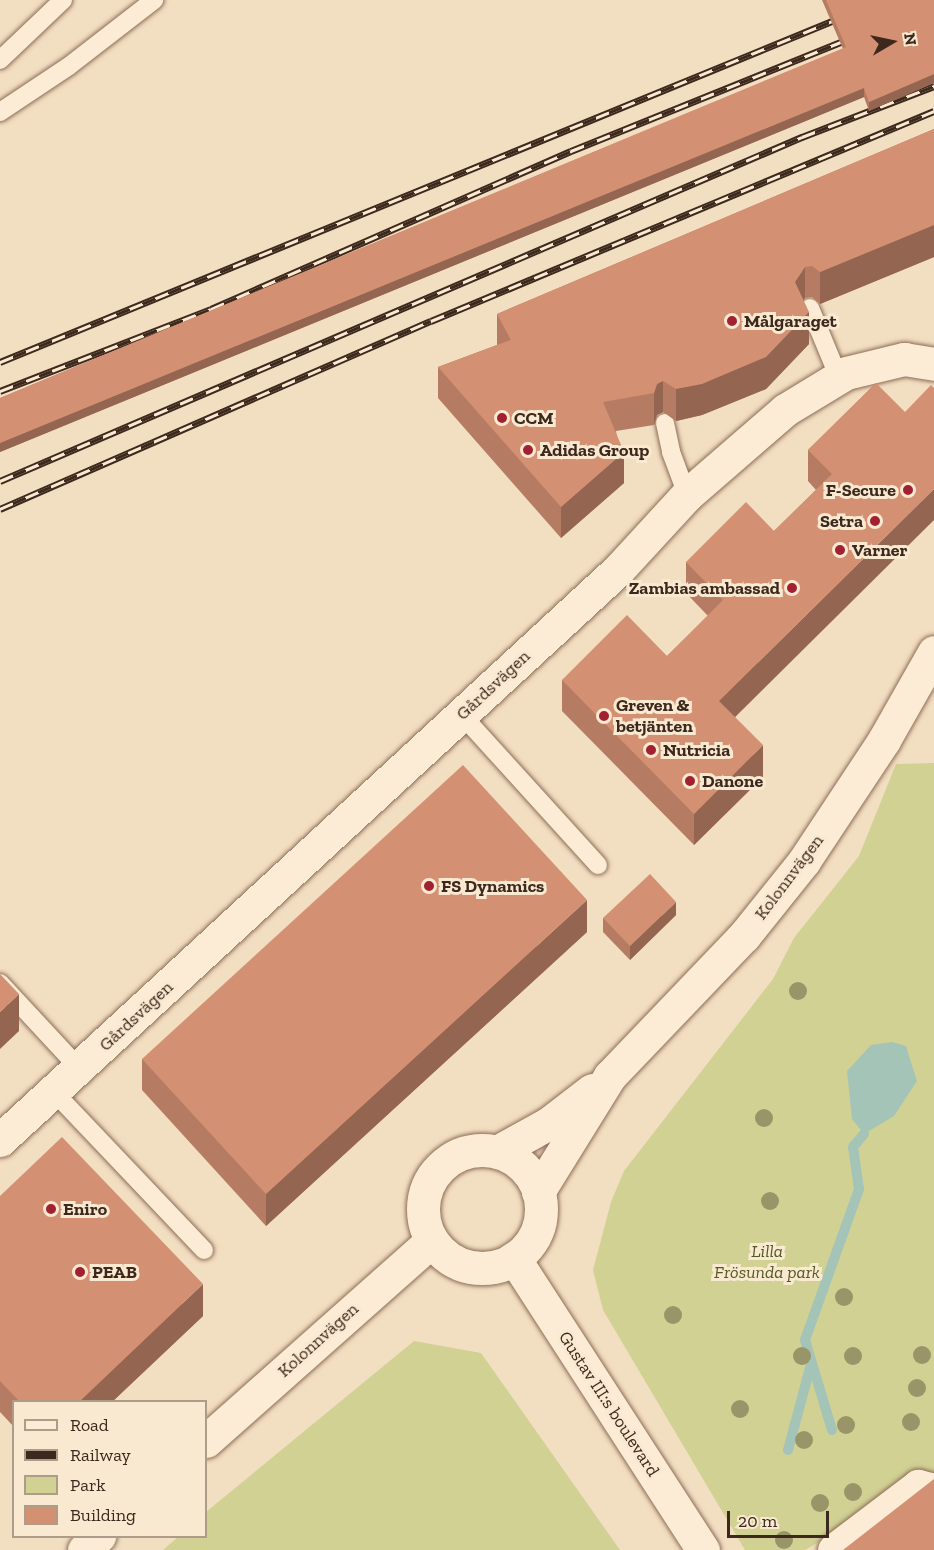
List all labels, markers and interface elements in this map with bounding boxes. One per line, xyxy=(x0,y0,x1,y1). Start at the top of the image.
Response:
north arrow xyxy=(862,12,922,72)
text: N xyxy=(900,32,921,47)
place label: Målgaraget xyxy=(744,310,837,332)
marker: Målgaraget xyxy=(725,314,739,328)
place label: CCM xyxy=(514,407,553,429)
marker: CCM xyxy=(495,411,509,425)
place label: Adidas Group xyxy=(540,439,649,461)
marker: Adidas Group xyxy=(521,443,535,457)
place label: F-Secure xyxy=(826,479,896,501)
marker: F-Secure xyxy=(901,483,915,497)
place label: Setra xyxy=(820,510,863,532)
marker: Setra xyxy=(868,514,882,528)
place label: Varner xyxy=(852,539,907,561)
marker: Varner xyxy=(833,543,847,557)
place label: Zambias ambassad xyxy=(629,577,780,599)
marker: Zambias ambassad xyxy=(785,581,799,595)
street label: Gårdsvägen xyxy=(452,645,534,725)
place label: Greven & betjänten xyxy=(616,695,693,738)
marker: Greven & betjänten xyxy=(597,709,611,723)
place label: Nutricia xyxy=(663,739,730,761)
marker: Nutricia xyxy=(644,743,658,757)
place label: Danone xyxy=(702,770,763,792)
marker: Danone xyxy=(683,774,697,788)
street label: Kolonnvägen xyxy=(750,830,828,924)
place label: FS Dynamics xyxy=(441,875,544,897)
marker: FS Dynamics xyxy=(422,879,436,893)
street label: Gårdsvägen xyxy=(95,976,177,1056)
place label: Eniro xyxy=(63,1198,107,1220)
marker: Eniro xyxy=(44,1202,58,1216)
park label: Lilla Frösunda park xyxy=(714,1241,820,1284)
place label: PEAB xyxy=(92,1261,137,1283)
marker: PEAB xyxy=(73,1265,87,1279)
street label: Kolonnvägen xyxy=(273,1298,363,1382)
street label: Gustav III:s boulevard xyxy=(554,1327,664,1481)
legend xyxy=(12,1400,207,1538)
text: Road xyxy=(70,1414,109,1436)
text: Railway xyxy=(70,1444,131,1466)
text: Park xyxy=(70,1474,106,1496)
scale bar xyxy=(730,1499,832,1537)
text: Building xyxy=(70,1504,136,1526)
text: 20 m xyxy=(738,1510,777,1532)

